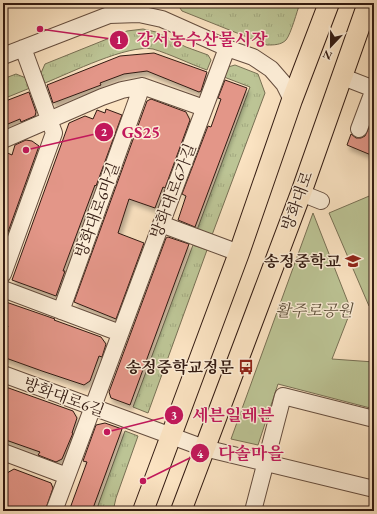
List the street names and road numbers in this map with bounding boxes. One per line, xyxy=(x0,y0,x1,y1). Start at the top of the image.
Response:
street label: 방화대로6가길 xyxy=(145,140,201,242)
street label: 방화대로6마길 xyxy=(70,159,124,261)
street label: 방화대로 xyxy=(277,168,318,234)
street label: 방화대로6길 xyxy=(20,373,108,421)

